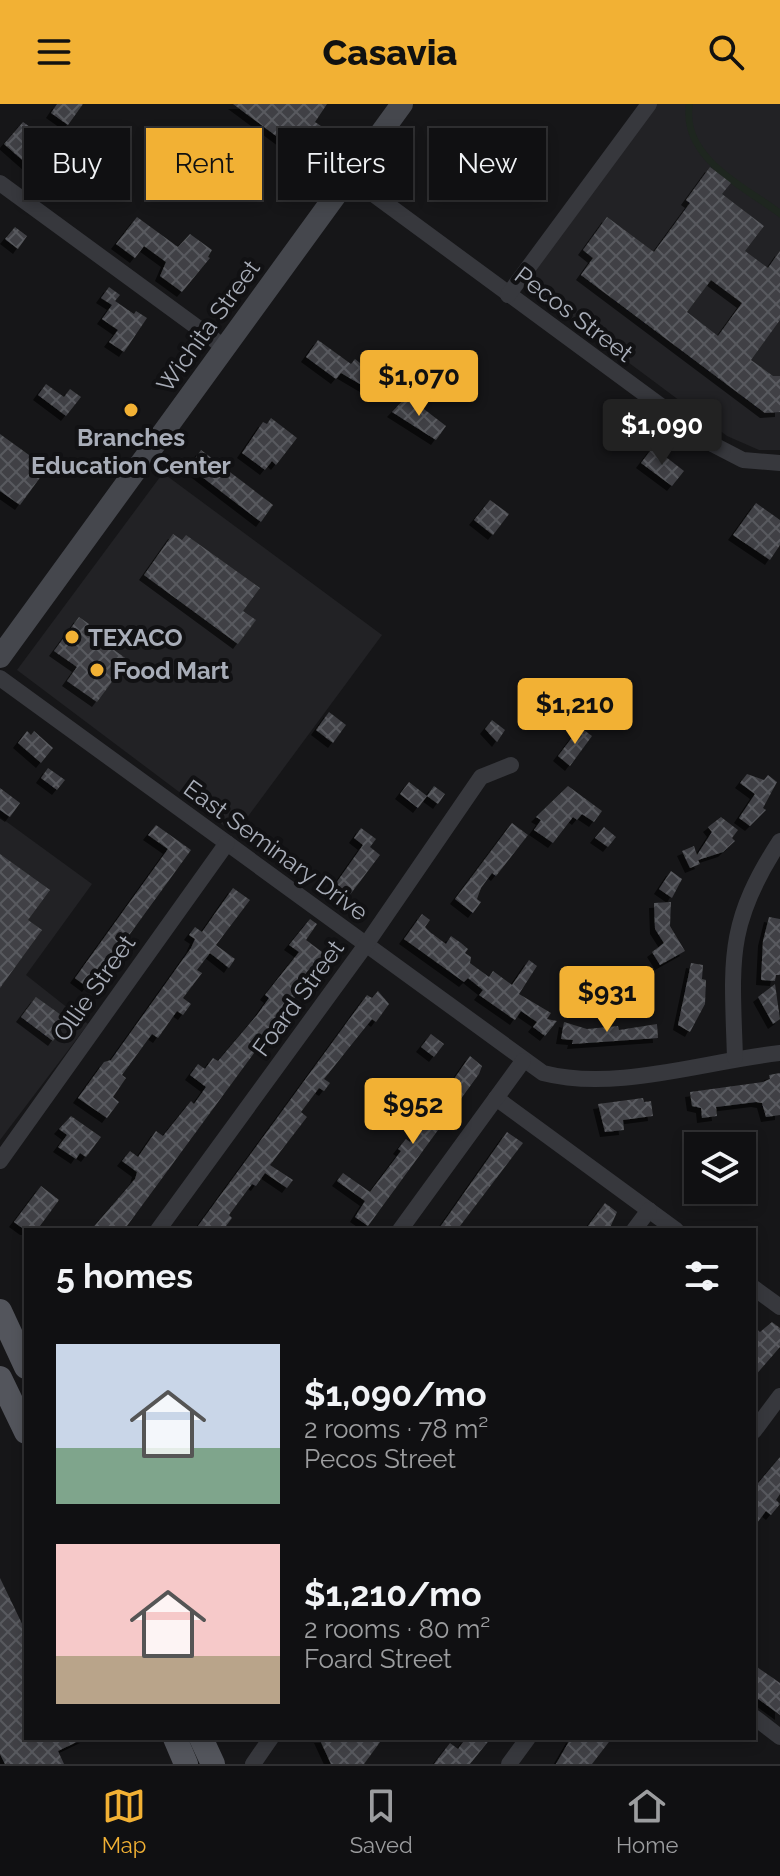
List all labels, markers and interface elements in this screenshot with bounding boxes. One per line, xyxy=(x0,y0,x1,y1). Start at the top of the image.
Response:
icon: menu xyxy=(32,30,76,74)
icon: search xyxy=(704,30,748,74)
text: Casavia xyxy=(323,31,457,73)
chip: Buy xyxy=(24,128,130,200)
chip: Rent xyxy=(146,128,262,200)
chip: Filters xyxy=(278,128,413,200)
chip: New xyxy=(429,128,546,200)
street label: Wichita Street xyxy=(150,254,266,398)
street label: Pecos Street xyxy=(509,260,639,368)
pin: $1,070 xyxy=(354,350,484,418)
text: $1,070 xyxy=(378,361,460,391)
pin: $1,090 xyxy=(597,399,727,467)
marker: Branches Education Center xyxy=(122,401,140,419)
text: $1,090 xyxy=(621,410,703,440)
place label: Branches Education Center xyxy=(31,423,231,480)
place label: TEXACO xyxy=(88,623,183,652)
marker: TEXACO xyxy=(63,628,81,646)
place label: Food Mart xyxy=(113,656,229,685)
marker: Food Mart xyxy=(88,661,106,679)
pin: $1,210 xyxy=(510,678,640,746)
text: $1,210 xyxy=(536,689,614,719)
street label: East Seminary Drive xyxy=(178,773,374,927)
street label: Ollie Street xyxy=(47,929,141,1047)
street label: Foard Street xyxy=(246,934,350,1062)
pin: $931 xyxy=(560,966,654,1034)
text: $931 xyxy=(577,977,637,1007)
pin: $952 xyxy=(366,1078,460,1146)
text: $952 xyxy=(383,1089,443,1119)
map controls xyxy=(684,1132,756,1204)
button: layers xyxy=(684,1132,756,1204)
icon: filters xyxy=(680,1254,724,1298)
text: 5 homes xyxy=(56,1256,193,1296)
text: $1,090/mo xyxy=(304,1374,487,1414)
icon: home xyxy=(120,1376,216,1472)
text: 2 rooms · 78 m² xyxy=(304,1414,488,1444)
text: Pecos Street xyxy=(304,1444,456,1474)
text: $1,210/mo xyxy=(304,1574,482,1614)
icon: home xyxy=(120,1576,216,1672)
text: 2 rooms · 80 m² xyxy=(304,1614,490,1644)
text: Foard Street xyxy=(304,1644,452,1674)
tab: Map xyxy=(102,1784,146,1858)
tab: Saved xyxy=(350,1784,413,1858)
tab: Home xyxy=(616,1784,678,1858)

